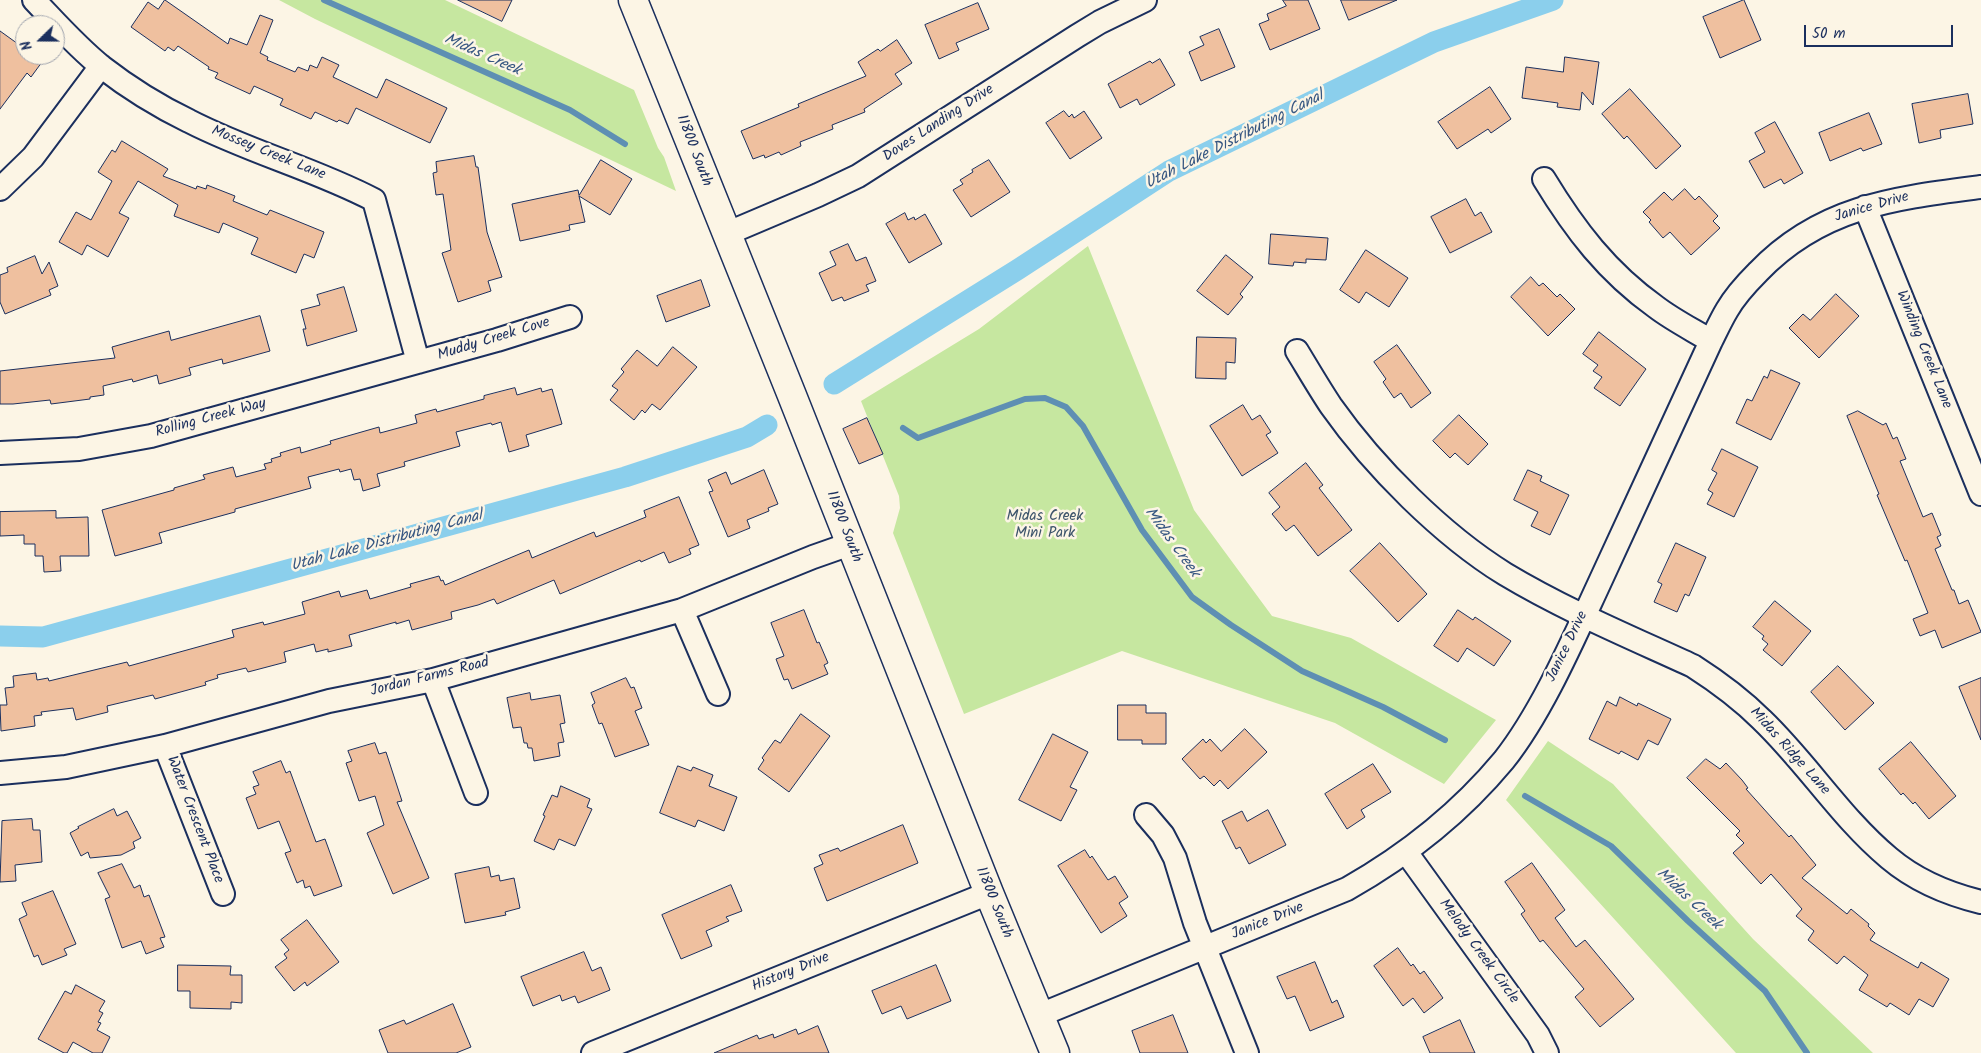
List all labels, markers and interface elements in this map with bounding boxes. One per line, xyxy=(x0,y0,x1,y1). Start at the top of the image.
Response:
north arrow xyxy=(15,15,65,65)
scale bar xyxy=(1806,15,1955,47)
text: 50 m xyxy=(1812,22,1846,46)
water label: Midas Creek xyxy=(441,31,523,81)
text: N xyxy=(15,37,39,53)
street label: Doves Landing Drive xyxy=(880,81,998,167)
water label: Utah Lake Distributing Canal xyxy=(1143,88,1327,194)
street label: 11800 South xyxy=(671,113,715,189)
street label: Mossey Creek Lane xyxy=(208,123,328,185)
street label: Janice Drive xyxy=(1833,189,1911,227)
street label: Winding Creek Lane xyxy=(1891,288,1955,412)
street label: Muddy Creek Cove xyxy=(436,314,552,366)
street label: Rolling Creek Way xyxy=(154,396,268,442)
street label: 11800 South xyxy=(821,489,865,565)
water label: Midas Creek xyxy=(1139,504,1203,582)
water label: Utah Lake Distributing Canal xyxy=(289,507,485,577)
park label: Midas Creek Mini Park xyxy=(1007,508,1083,543)
street label: Janice Drive xyxy=(1543,609,1593,685)
street label: Jordan Farms Road xyxy=(369,655,491,701)
street label: Midas Ridge Lane xyxy=(1745,704,1833,800)
street label: Water Crescent Place xyxy=(161,754,227,886)
street label: 11800 South xyxy=(971,865,1015,941)
water label: Midas Creek xyxy=(1651,865,1725,935)
street label: Melody Creek Circle xyxy=(1434,896,1522,1008)
street label: Janice Drive xyxy=(1229,899,1307,945)
street label: History Drive xyxy=(750,949,832,997)

